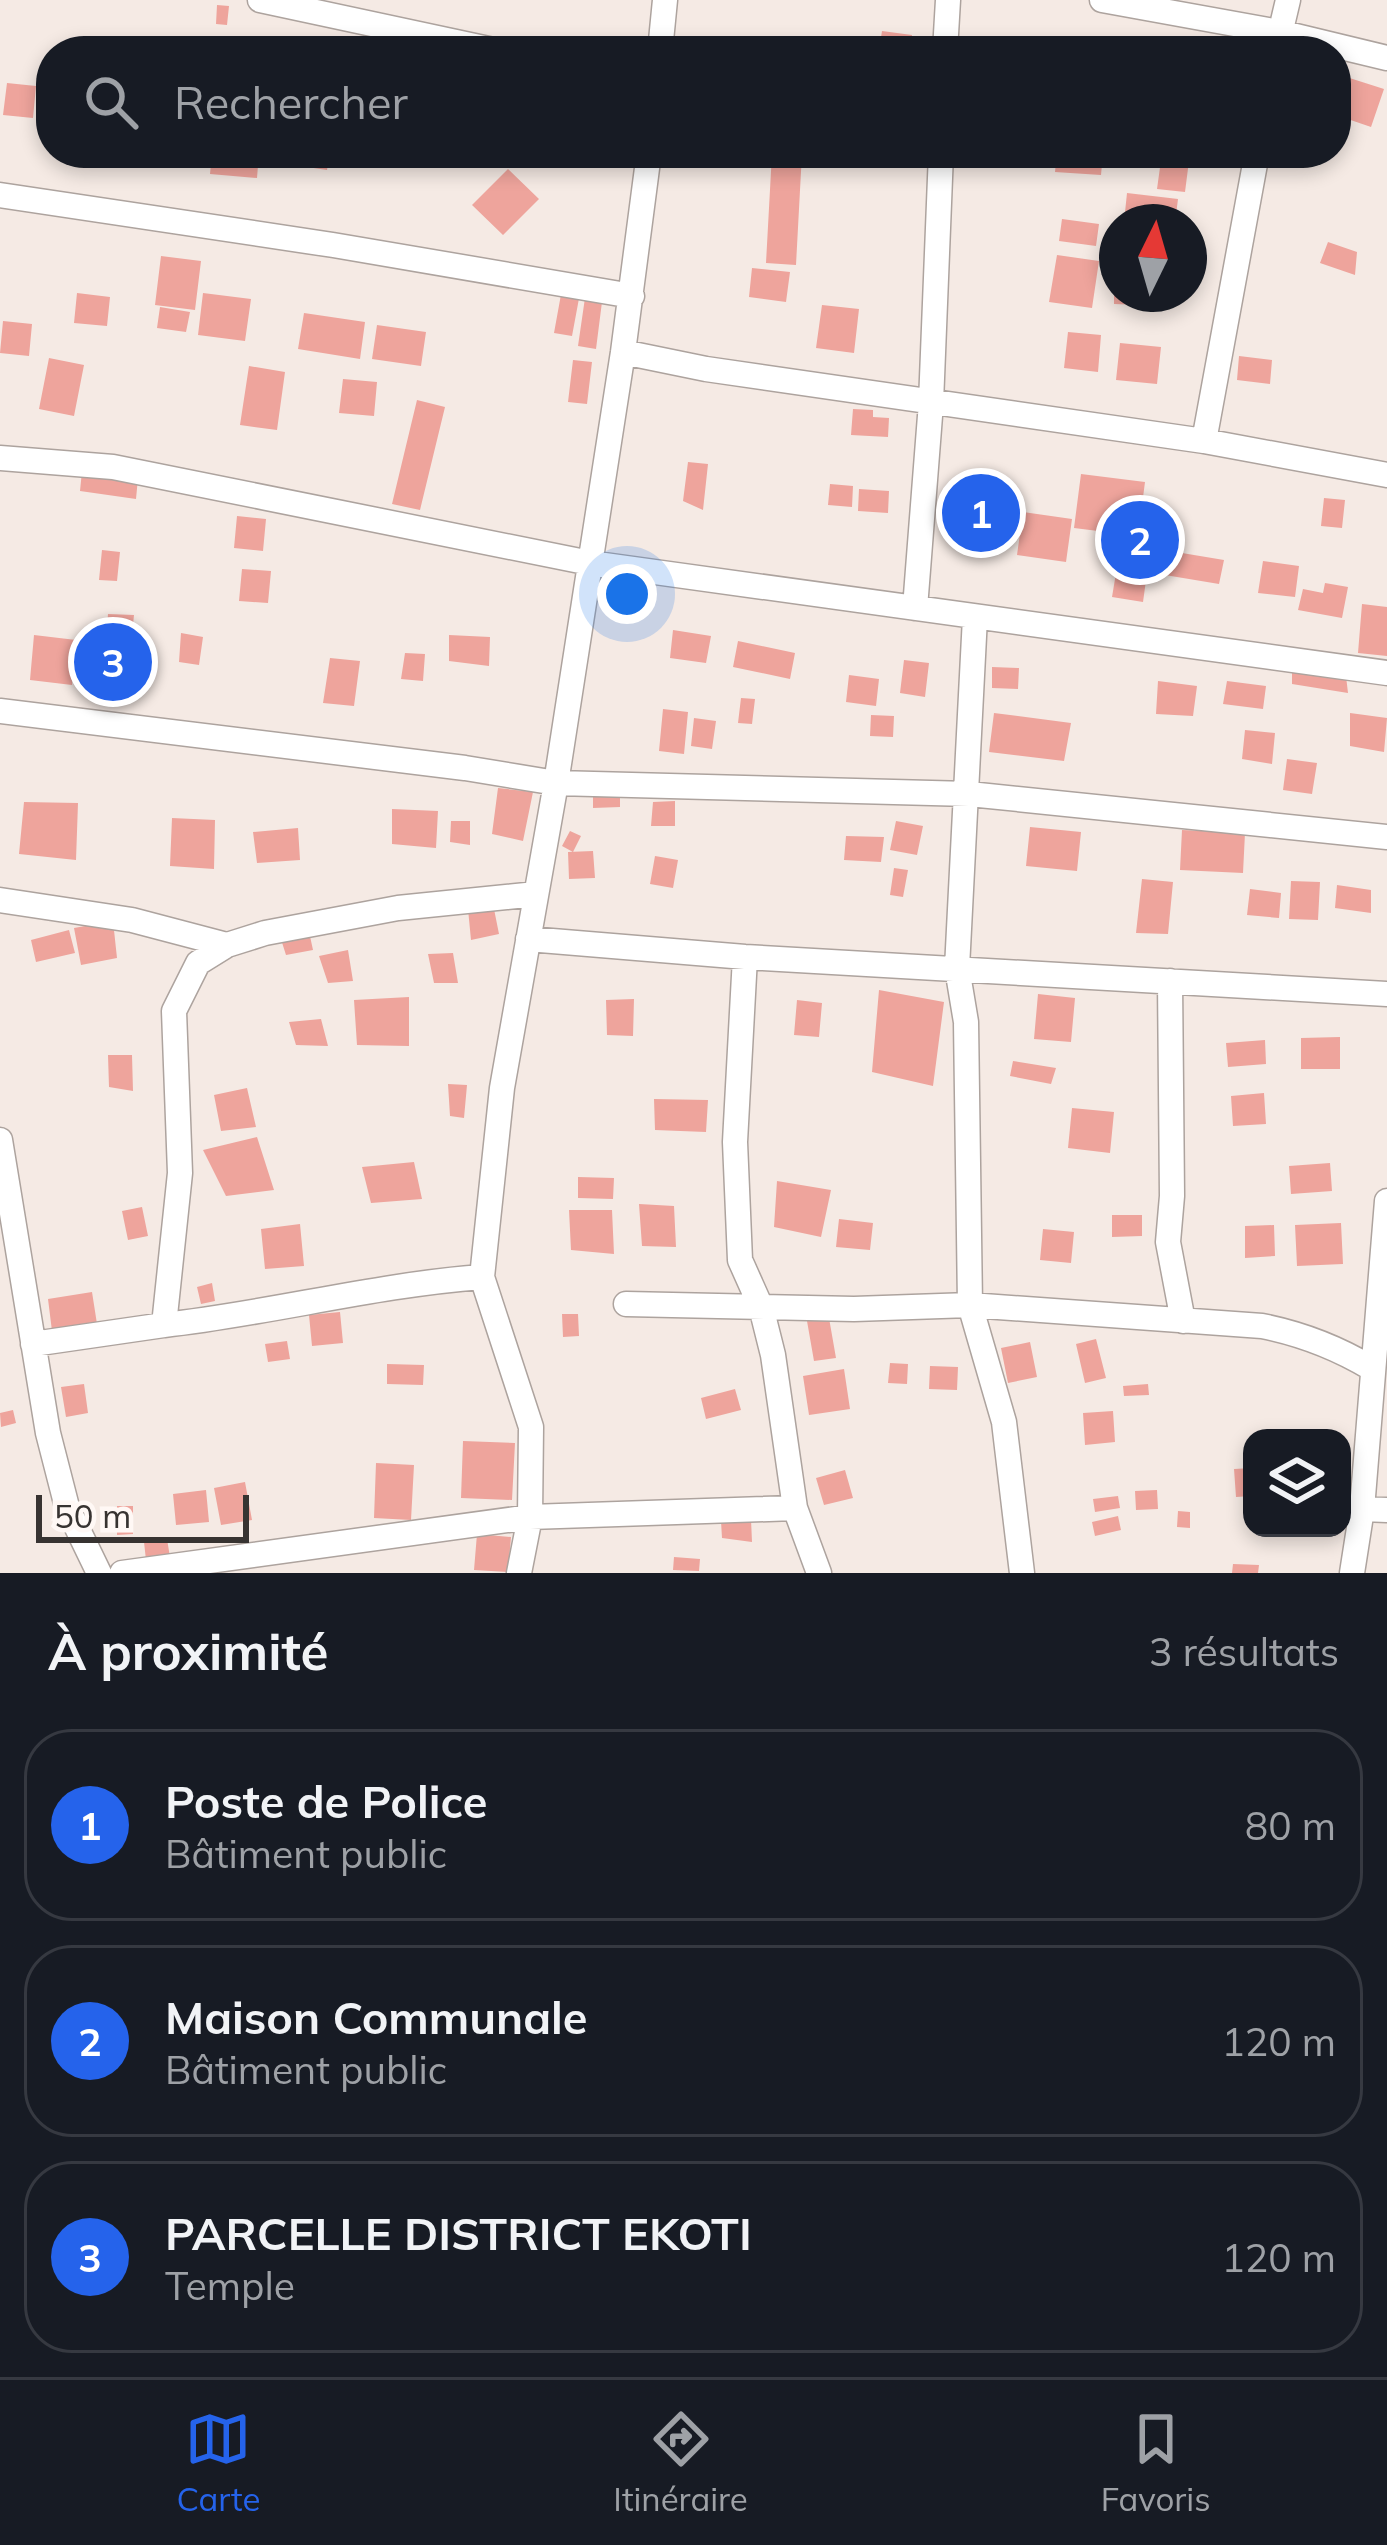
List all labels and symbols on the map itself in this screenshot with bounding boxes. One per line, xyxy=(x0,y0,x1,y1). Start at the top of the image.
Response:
north arrow xyxy=(1099,204,1207,312)
pin: 1 xyxy=(942,468,1020,558)
pin: 2 xyxy=(1101,495,1179,585)
your location xyxy=(597,564,657,624)
pin: 3 xyxy=(74,617,152,707)
scale bar xyxy=(36,1489,249,1542)

